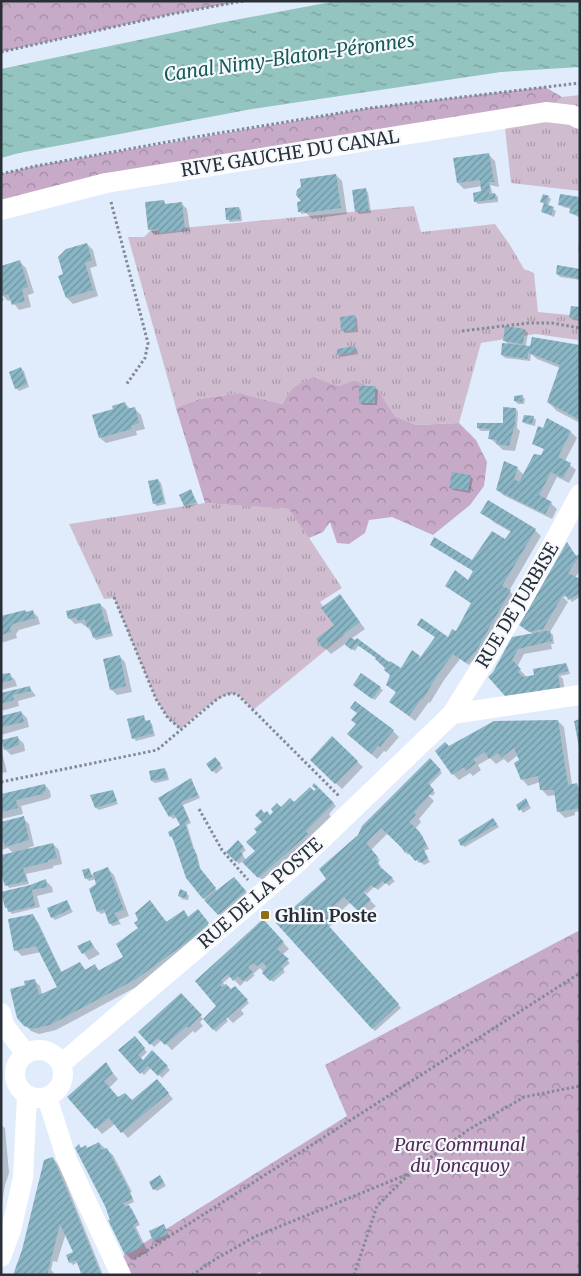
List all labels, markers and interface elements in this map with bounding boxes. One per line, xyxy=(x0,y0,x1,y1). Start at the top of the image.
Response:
water label: Canal Nimy-Blaton-Péronnes xyxy=(162,28,416,86)
street label: RIVE GAUCHE DU CANAL xyxy=(179,124,401,182)
street label: RUE DE JURBISE xyxy=(470,538,564,672)
street label: RUE DE LA POSTE xyxy=(193,832,327,953)
place label: Ghlin Poste xyxy=(275,904,377,927)
marker: Ghlin Poste xyxy=(259,909,271,921)
park label: Parc Communal du Joncquoy xyxy=(394,1133,526,1177)

